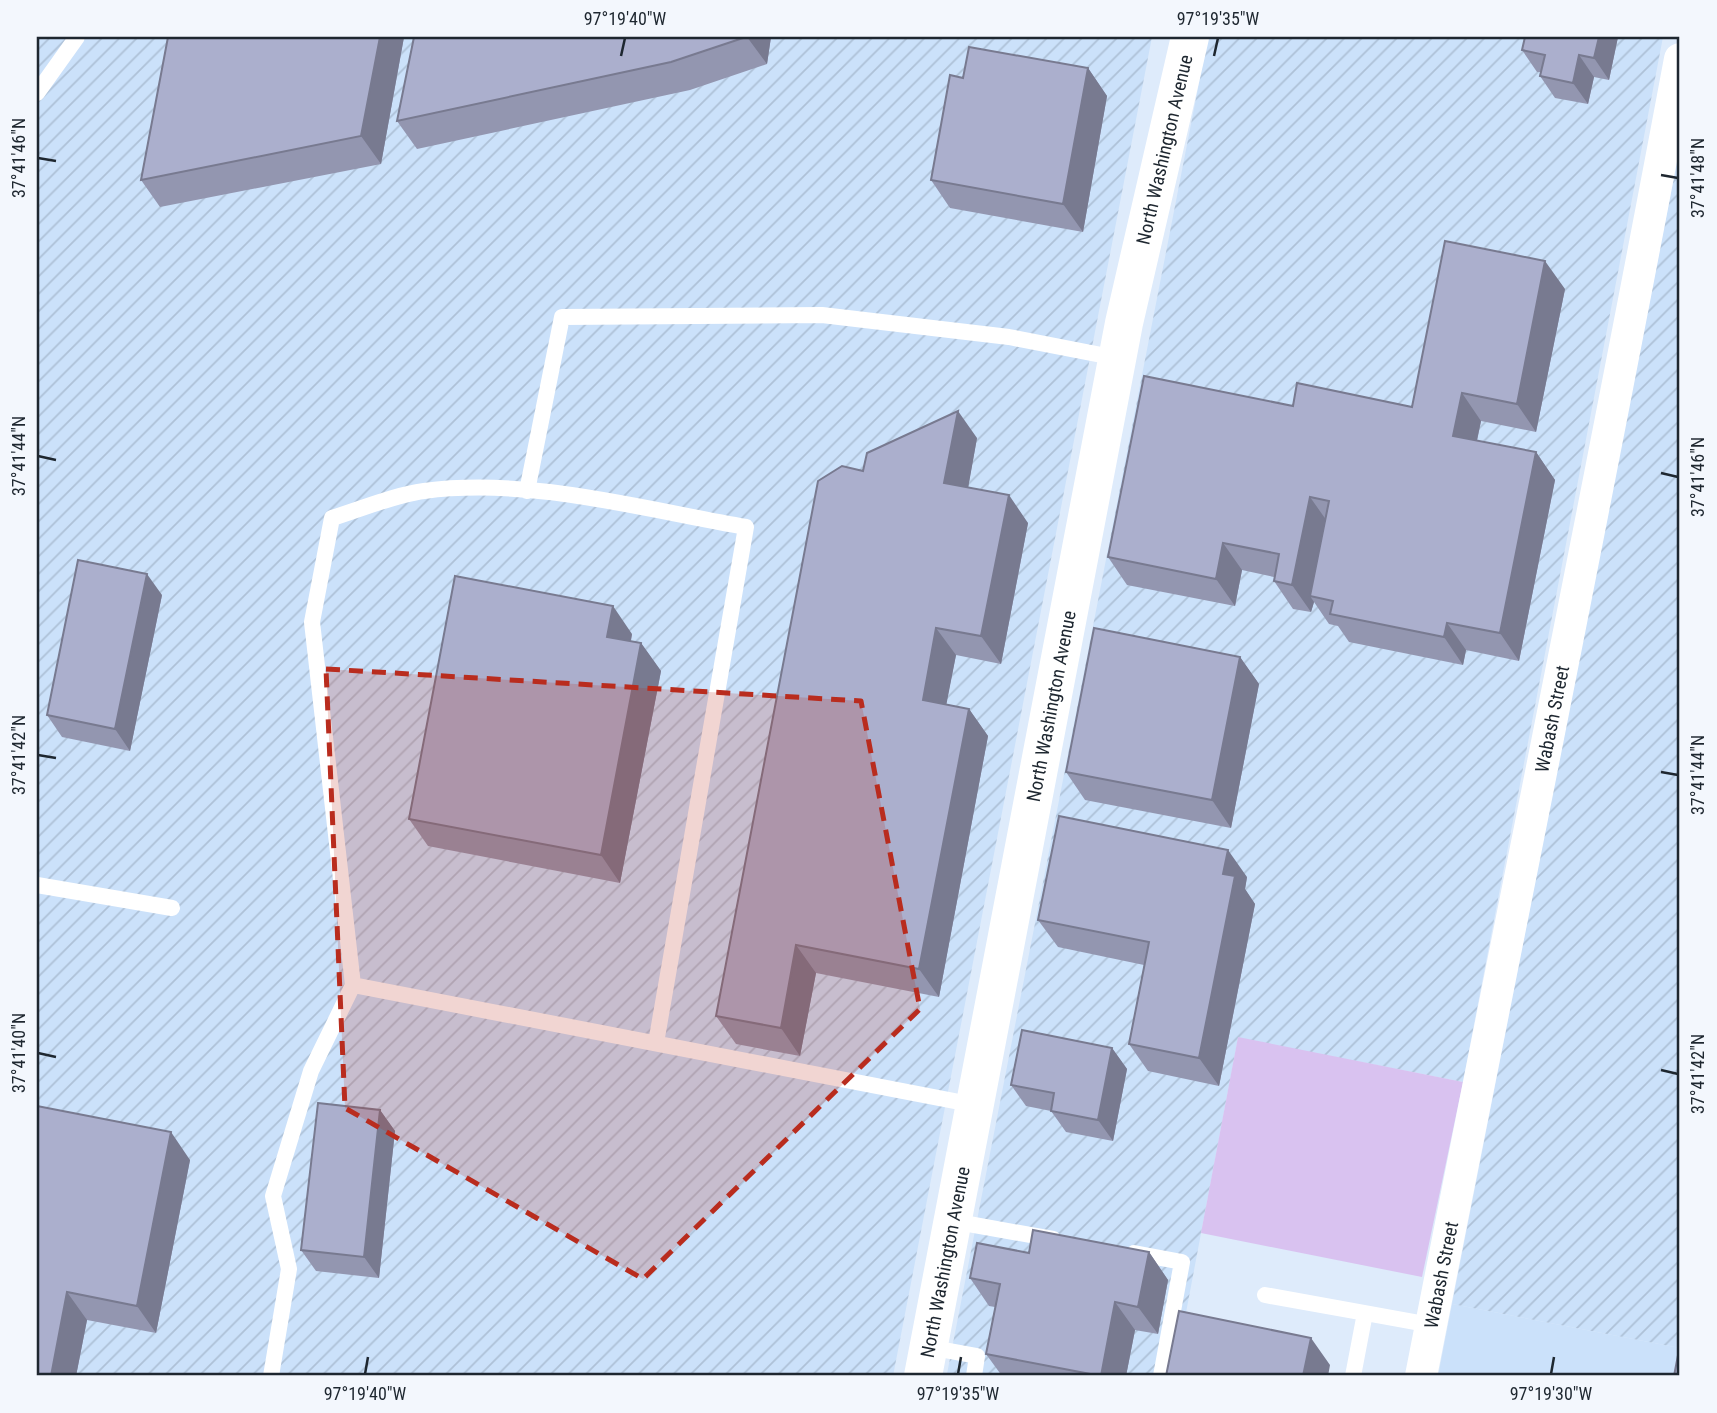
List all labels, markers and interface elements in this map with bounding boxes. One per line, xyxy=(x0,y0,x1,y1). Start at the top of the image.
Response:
text: 97°19'40"W xyxy=(584,8,667,29)
text: 97°19'35"W xyxy=(1177,8,1260,29)
street label: North Washington Avenue xyxy=(1131,52,1197,247)
text: 37°41'46"N xyxy=(8,118,29,198)
text: 37°41'48"N xyxy=(1687,138,1708,218)
text: 37°41'44"N xyxy=(8,416,29,496)
text: 37°41'46"N xyxy=(1687,437,1708,517)
street label: North Washington Avenue xyxy=(1021,608,1080,804)
street label: Wabash Street xyxy=(1530,663,1574,774)
text: 37°41'42"N xyxy=(8,715,29,795)
text: 37°41'44"N xyxy=(1687,735,1708,815)
text: 37°41'40"N xyxy=(8,1013,29,1093)
text: 37°41'42"N xyxy=(1687,1034,1708,1114)
street label: North Washington Avenue xyxy=(915,1164,974,1360)
street label: Wabash Street xyxy=(1419,1219,1463,1330)
text: 97°19'40"W xyxy=(324,1383,407,1404)
text: 97°19'35"W xyxy=(917,1383,1000,1404)
text: 97°19'30"W xyxy=(1510,1383,1593,1404)

